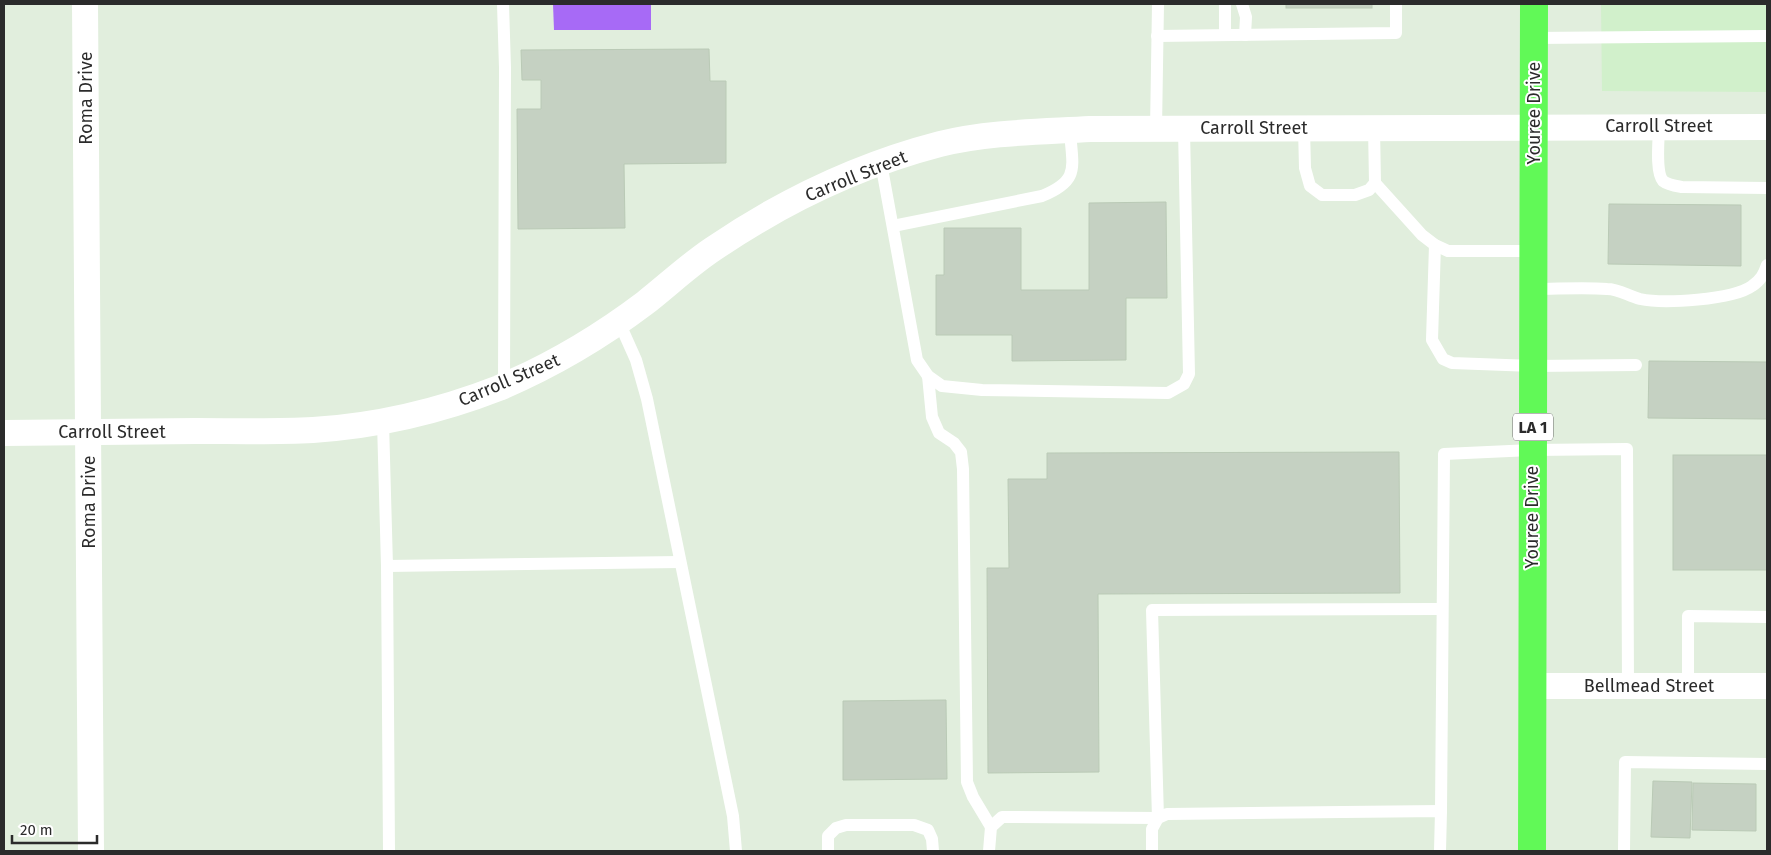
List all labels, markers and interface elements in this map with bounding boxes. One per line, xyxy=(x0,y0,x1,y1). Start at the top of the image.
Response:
street label: Roma Drive xyxy=(75,51,97,145)
street label: Youree Drive xyxy=(1523,62,1545,164)
street label: Carroll Street xyxy=(1605,115,1713,137)
street label: Carroll Street xyxy=(1200,117,1308,139)
street label: Carroll Street xyxy=(802,145,911,206)
street label: Carroll Street xyxy=(455,349,563,411)
road number: LA 1 xyxy=(1513,414,1553,441)
street label: Carroll Street xyxy=(58,421,166,443)
street label: Roma Drive xyxy=(78,455,100,549)
street label: Youree Drive xyxy=(1521,466,1543,568)
street label: Bellmead Street xyxy=(1584,675,1715,697)
scale bar xyxy=(12,812,98,844)
text: 20 m xyxy=(20,821,53,839)

